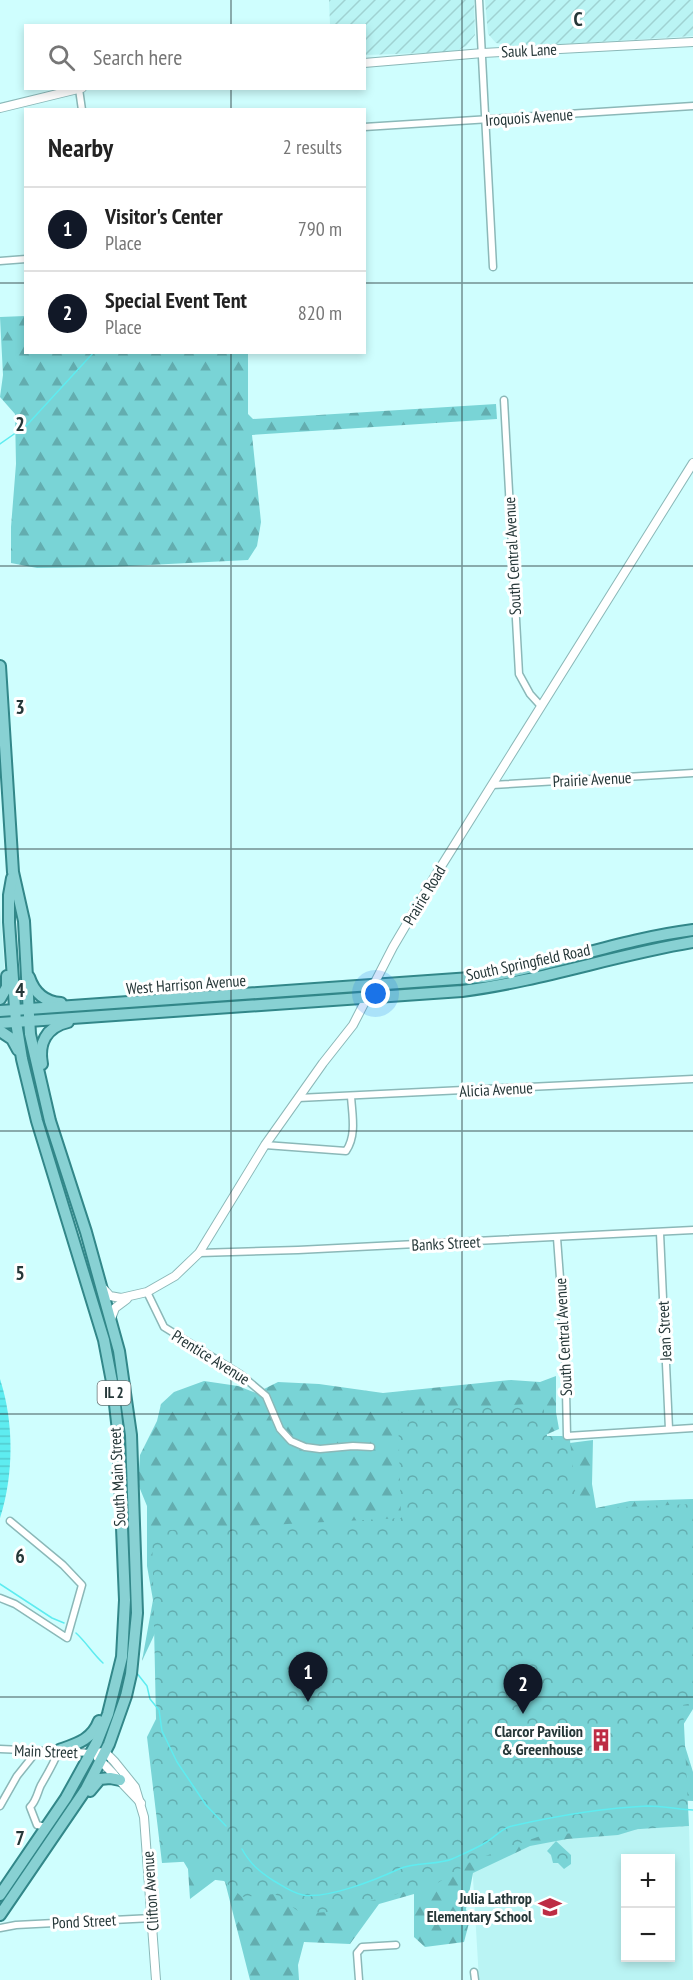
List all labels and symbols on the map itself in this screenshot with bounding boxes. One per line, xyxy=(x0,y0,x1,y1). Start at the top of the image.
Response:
text: C xyxy=(573,6,583,32)
street label: Sauk Lane xyxy=(501,39,557,61)
street label: Iroquois Avenue xyxy=(484,104,574,130)
text: 2 xyxy=(15,411,25,437)
street label: South Central Avenue xyxy=(499,496,525,616)
text: 3 xyxy=(15,694,25,720)
street label: Prairie Avenue xyxy=(552,767,632,791)
street label: Prairie Road xyxy=(398,861,450,929)
street label: South Springfield Road xyxy=(464,939,592,985)
street label: West Harrison Avenue xyxy=(125,970,247,998)
text: 4 xyxy=(15,977,25,1003)
your location xyxy=(361,979,390,1008)
street label: Alicia Avenue xyxy=(459,1077,533,1101)
street label: Banks Street xyxy=(411,1231,482,1255)
text: 5 xyxy=(15,1260,25,1286)
street label: South Central Avenue xyxy=(550,1277,576,1397)
street label: Jean Street xyxy=(652,1300,676,1363)
street label: Prentice Avenue xyxy=(168,1325,254,1389)
road number: IL 2 xyxy=(98,1381,130,1405)
street label: South Main Street xyxy=(104,1426,130,1527)
text: 6 xyxy=(15,1543,25,1569)
pin: 1 xyxy=(288,1652,328,1702)
pin: 2 xyxy=(504,1664,542,1714)
place label: Clarcor Pavilion & Greenhouse xyxy=(494,1721,583,1759)
building icon: Clarcor Pavilion & Greenhouse xyxy=(588,1727,614,1753)
street label: Main Street xyxy=(14,1740,79,1762)
text: 7 xyxy=(15,1825,25,1851)
street label: Clifton Avenue xyxy=(137,1850,163,1932)
place label: Julia Lathrop Elementary School xyxy=(427,1888,532,1926)
school or university icon: Julia Lathrop Elementary School xyxy=(537,1894,563,1920)
street label: Pond Street xyxy=(51,1909,117,1933)

